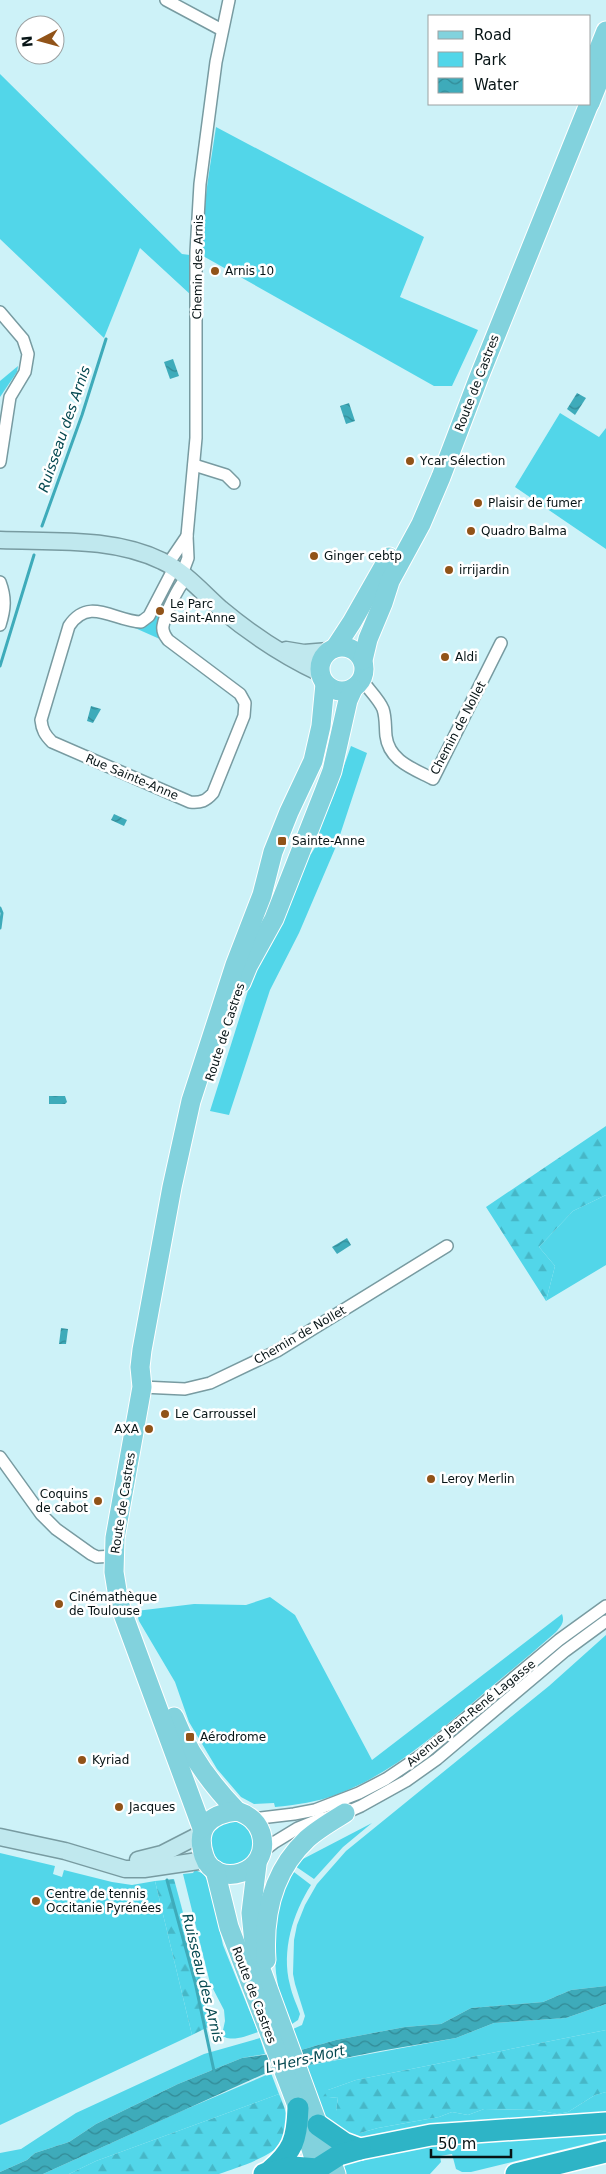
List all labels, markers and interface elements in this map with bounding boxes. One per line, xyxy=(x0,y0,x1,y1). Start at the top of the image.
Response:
north arrow xyxy=(15,15,65,65)
legend xyxy=(428,15,591,105)
text: Road xyxy=(474,26,512,44)
text: N xyxy=(19,35,36,48)
text: Park xyxy=(474,51,507,69)
text: Water xyxy=(474,76,519,94)
street label: Chemin des Arnis xyxy=(190,214,206,320)
place label: Arnis 10 xyxy=(225,264,274,278)
marker: Arnis 10 xyxy=(209,265,221,277)
street label: Route de Castres xyxy=(452,333,502,433)
water label: Ruisseau des Arnis xyxy=(35,364,93,494)
place label: Ycar Sélection xyxy=(419,454,505,468)
marker: Ycar Sélection xyxy=(404,455,416,467)
place label: Plaisir de fumer xyxy=(488,496,582,510)
marker: Plaisir de fumer xyxy=(472,497,484,509)
place label: Quadro Balma xyxy=(481,524,567,538)
marker: Quadro Balma xyxy=(465,525,477,537)
place label: Ginger cebtp xyxy=(324,549,402,563)
marker: Ginger cebtp xyxy=(308,550,320,562)
place label: irrijardin xyxy=(459,563,509,577)
marker: irrijardin xyxy=(443,564,455,576)
place label: Le Parc Saint-Anne xyxy=(170,597,235,625)
marker: Le Parc Saint-Anne xyxy=(154,605,166,617)
place label: Aldi xyxy=(455,650,478,664)
marker: Aldi xyxy=(439,651,451,663)
street label: Chemin de Nollet xyxy=(427,679,489,777)
street label: Rue Sainte-Anne xyxy=(83,751,181,803)
place label: Sainte-Anne xyxy=(292,834,365,848)
marker: Sainte-Anne xyxy=(276,835,288,847)
street label: Route de Castres xyxy=(203,981,247,1083)
street label: Chemin de Nollet xyxy=(252,1303,349,1367)
place label: Le Carroussel xyxy=(175,1407,256,1421)
marker: Le Carroussel xyxy=(159,1408,171,1420)
place label: AXA xyxy=(114,1422,140,1436)
marker: AXA xyxy=(143,1423,155,1435)
street label: Route de Castres xyxy=(108,1451,138,1555)
place label: Leroy Merlin xyxy=(441,1472,515,1486)
marker: Leroy Merlin xyxy=(425,1473,437,1485)
place label: Coquins de cabot xyxy=(36,1487,88,1515)
marker: Coquins de cabot xyxy=(92,1495,104,1507)
place label: Cinémathèque de Toulouse xyxy=(69,1590,157,1618)
marker: Cinémathèque de Toulouse xyxy=(53,1598,65,1610)
street label: Avenue Jean-René Lagasse xyxy=(404,1657,538,1769)
place label: Aérodrome xyxy=(200,1730,266,1744)
marker: Aérodrome xyxy=(184,1731,196,1743)
place label: Kyriad xyxy=(92,1753,129,1767)
marker: Kyriad xyxy=(76,1754,88,1766)
place label: Jacques xyxy=(128,1800,175,1814)
marker: Jacques xyxy=(113,1801,125,1813)
place label: Centre de tennis Occitanie Pyrénées xyxy=(46,1887,161,1915)
marker: Centre de tennis Occitanie Pyrénées xyxy=(30,1895,42,1907)
water label: Ruisseau des Arnis xyxy=(179,1912,227,2044)
street label: Route de Castres xyxy=(229,1945,279,2045)
water label: L'Hers-Mort xyxy=(264,2042,347,2076)
scale bar xyxy=(431,2126,511,2158)
text: 50 m xyxy=(438,2135,476,2153)

